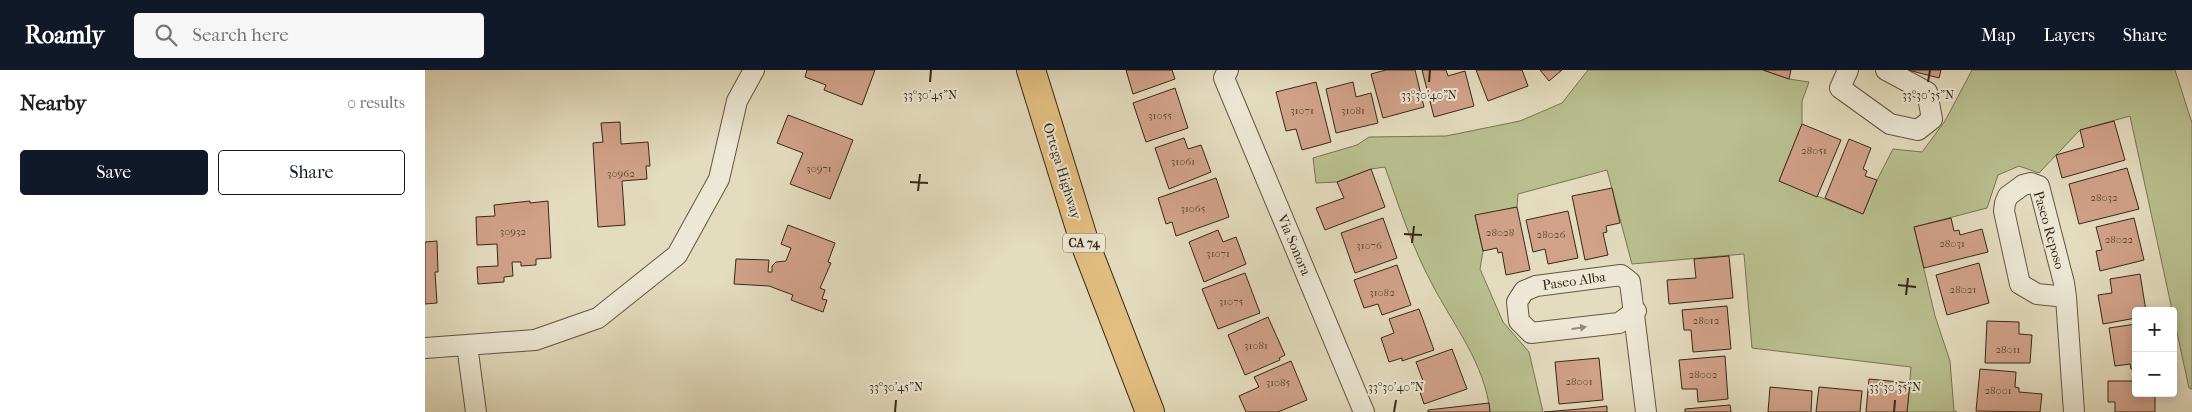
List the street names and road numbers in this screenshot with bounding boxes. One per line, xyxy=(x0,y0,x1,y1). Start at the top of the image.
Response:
street label: Ortega Highway xyxy=(1039,121,1085,222)
street label: Paseo Reposo xyxy=(2030,189,2068,271)
street label: Via Sonora xyxy=(1273,211,1315,278)
road number: CA 74 xyxy=(1063,234,1105,252)
street label: Paseo Alba xyxy=(1541,268,1607,294)

